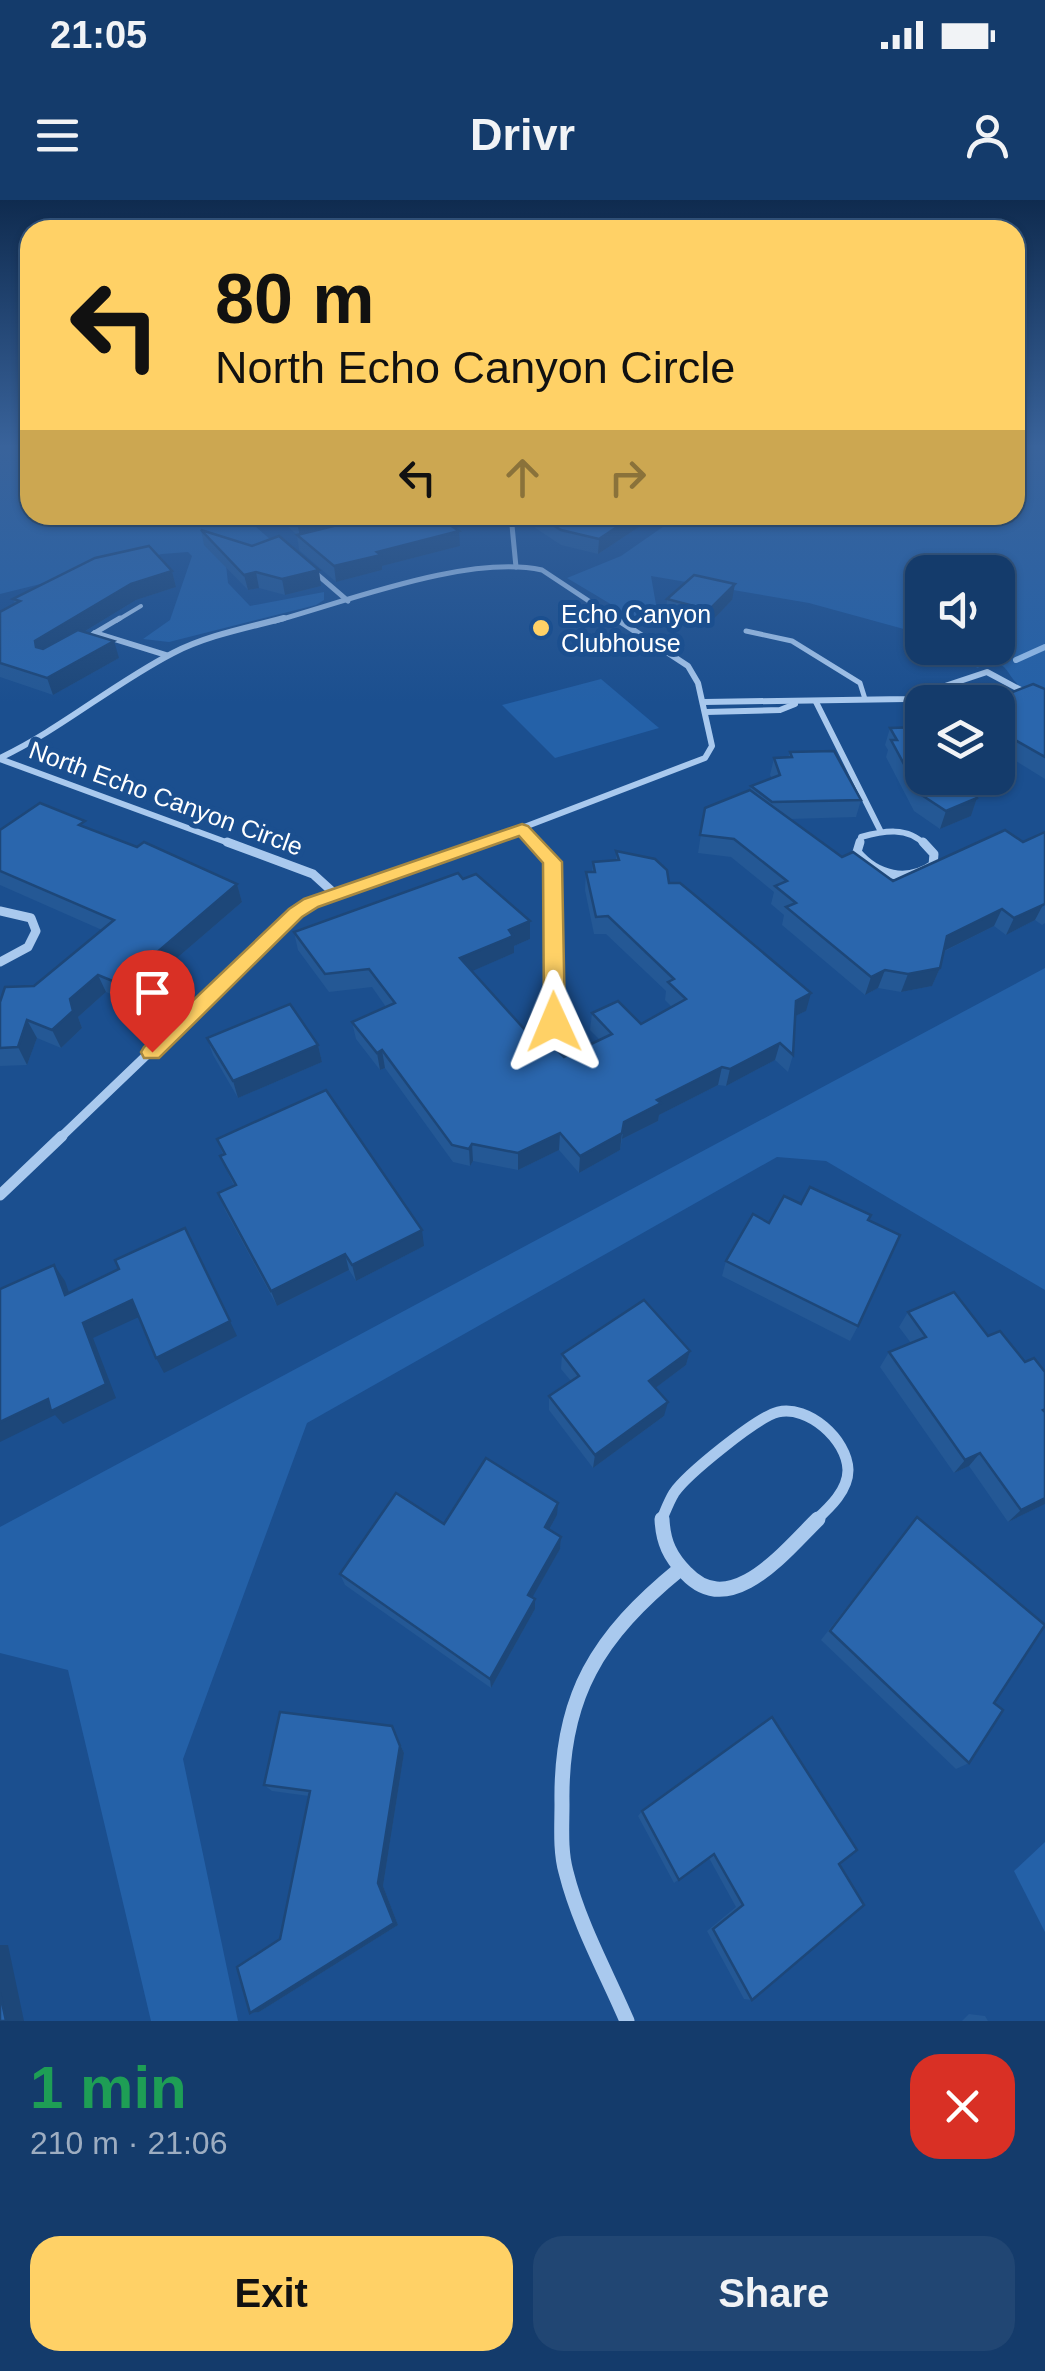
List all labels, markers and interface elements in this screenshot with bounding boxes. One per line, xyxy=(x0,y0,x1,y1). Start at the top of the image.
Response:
text: 21:05 xyxy=(50,14,147,56)
icon: menu xyxy=(30,108,85,163)
icon: person xyxy=(960,108,1015,163)
text: Drivr xyxy=(470,109,575,160)
icon: left xyxy=(50,260,180,390)
text: 80 m xyxy=(215,260,375,338)
text: North Echo Canyon Circle xyxy=(215,342,735,393)
icon: left xyxy=(390,450,445,505)
icon: ahead xyxy=(495,450,550,505)
icon: right xyxy=(600,450,655,505)
map controls xyxy=(905,555,1015,795)
button: sound xyxy=(905,555,1015,665)
place label: Echo Canyon Clubhouse xyxy=(561,600,711,657)
marker: Echo Canyon Clubhouse xyxy=(530,617,552,639)
button: layers xyxy=(905,685,1015,795)
street label: North Echo Canyon Circle xyxy=(25,735,307,861)
pin xyxy=(110,950,195,1053)
icon: arrive xyxy=(125,965,180,1020)
position arrow xyxy=(502,970,606,1074)
text: 1 min xyxy=(30,2054,187,2121)
button: close xyxy=(910,2054,1015,2159)
text: 210 m · 21:06 xyxy=(30,2125,227,2161)
button: Exit xyxy=(30,2236,513,2351)
button: Share xyxy=(533,2236,1015,2351)

